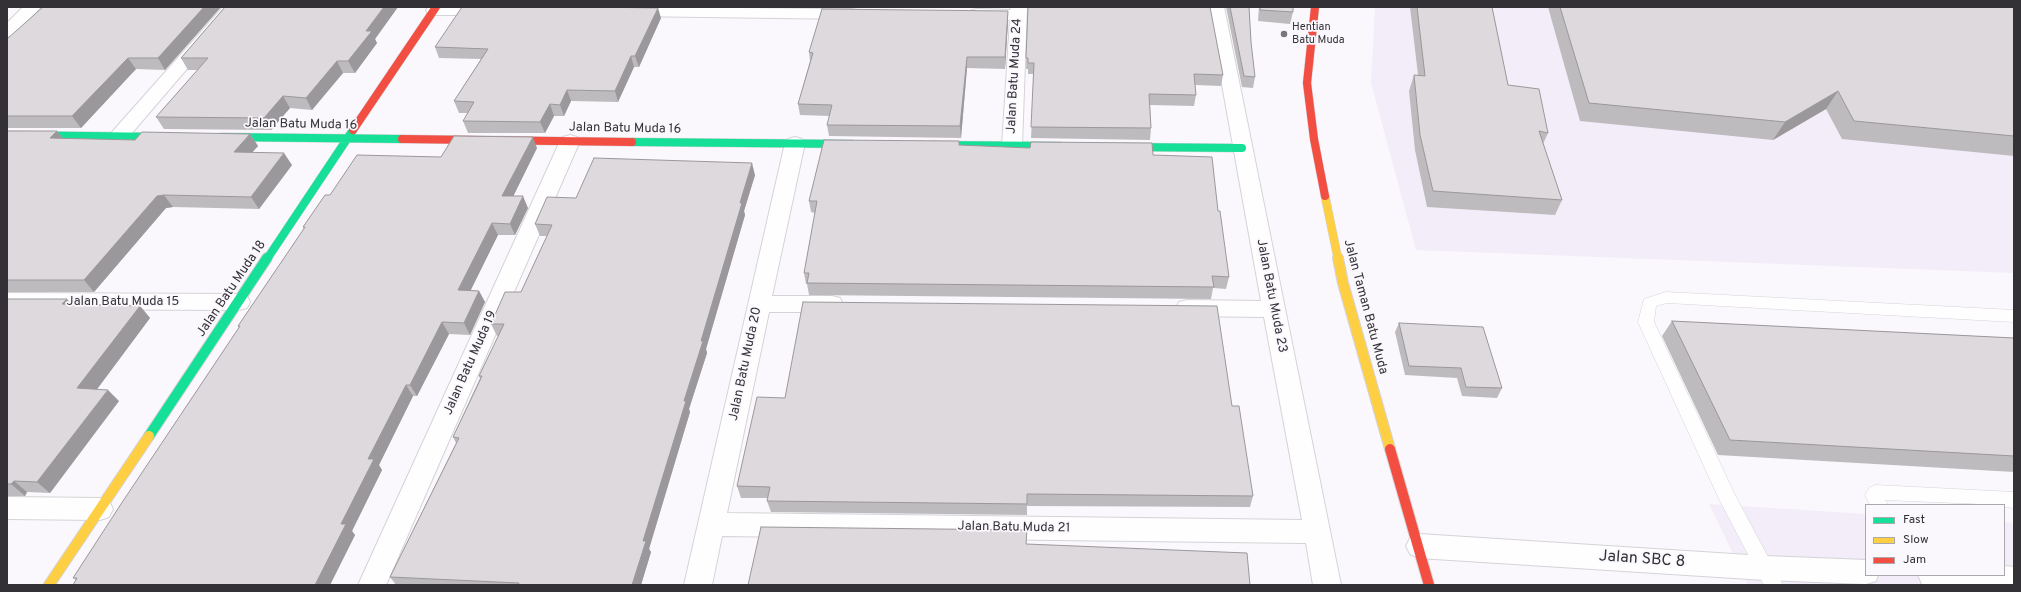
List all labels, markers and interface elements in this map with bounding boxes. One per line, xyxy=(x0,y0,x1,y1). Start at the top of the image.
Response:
street label: Jalan Batu Muda 24 xyxy=(1004,18,1026,134)
place label: Hentian Batu Muda xyxy=(1292,21,1345,47)
marker: Hentian Batu Muda xyxy=(1279,29,1289,39)
street label: Jalan Batu Muda 16 xyxy=(245,116,357,134)
street label: Jalan Batu Muda 16 xyxy=(569,120,681,138)
street label: Jalan Batu Muda 18 xyxy=(194,238,270,340)
street label: Jalan Batu Muda 23 xyxy=(1252,238,1290,354)
street label: Jalan Taman Batu Muda xyxy=(1339,238,1391,376)
street label: Jalan Batu Muda 15 xyxy=(67,294,179,310)
street label: Jalan Batu Muda 20 xyxy=(726,306,766,422)
street label: Jalan Batu Muda 19 xyxy=(441,308,501,418)
legend xyxy=(1865,504,2005,576)
text: Fast xyxy=(1903,512,1925,528)
street label: Jalan Batu Muda 21 xyxy=(958,519,1070,537)
text: Slow xyxy=(1903,532,1929,548)
street label: Jalan SBC 8 xyxy=(1598,547,1686,573)
text: Jam xyxy=(1903,552,1926,568)

